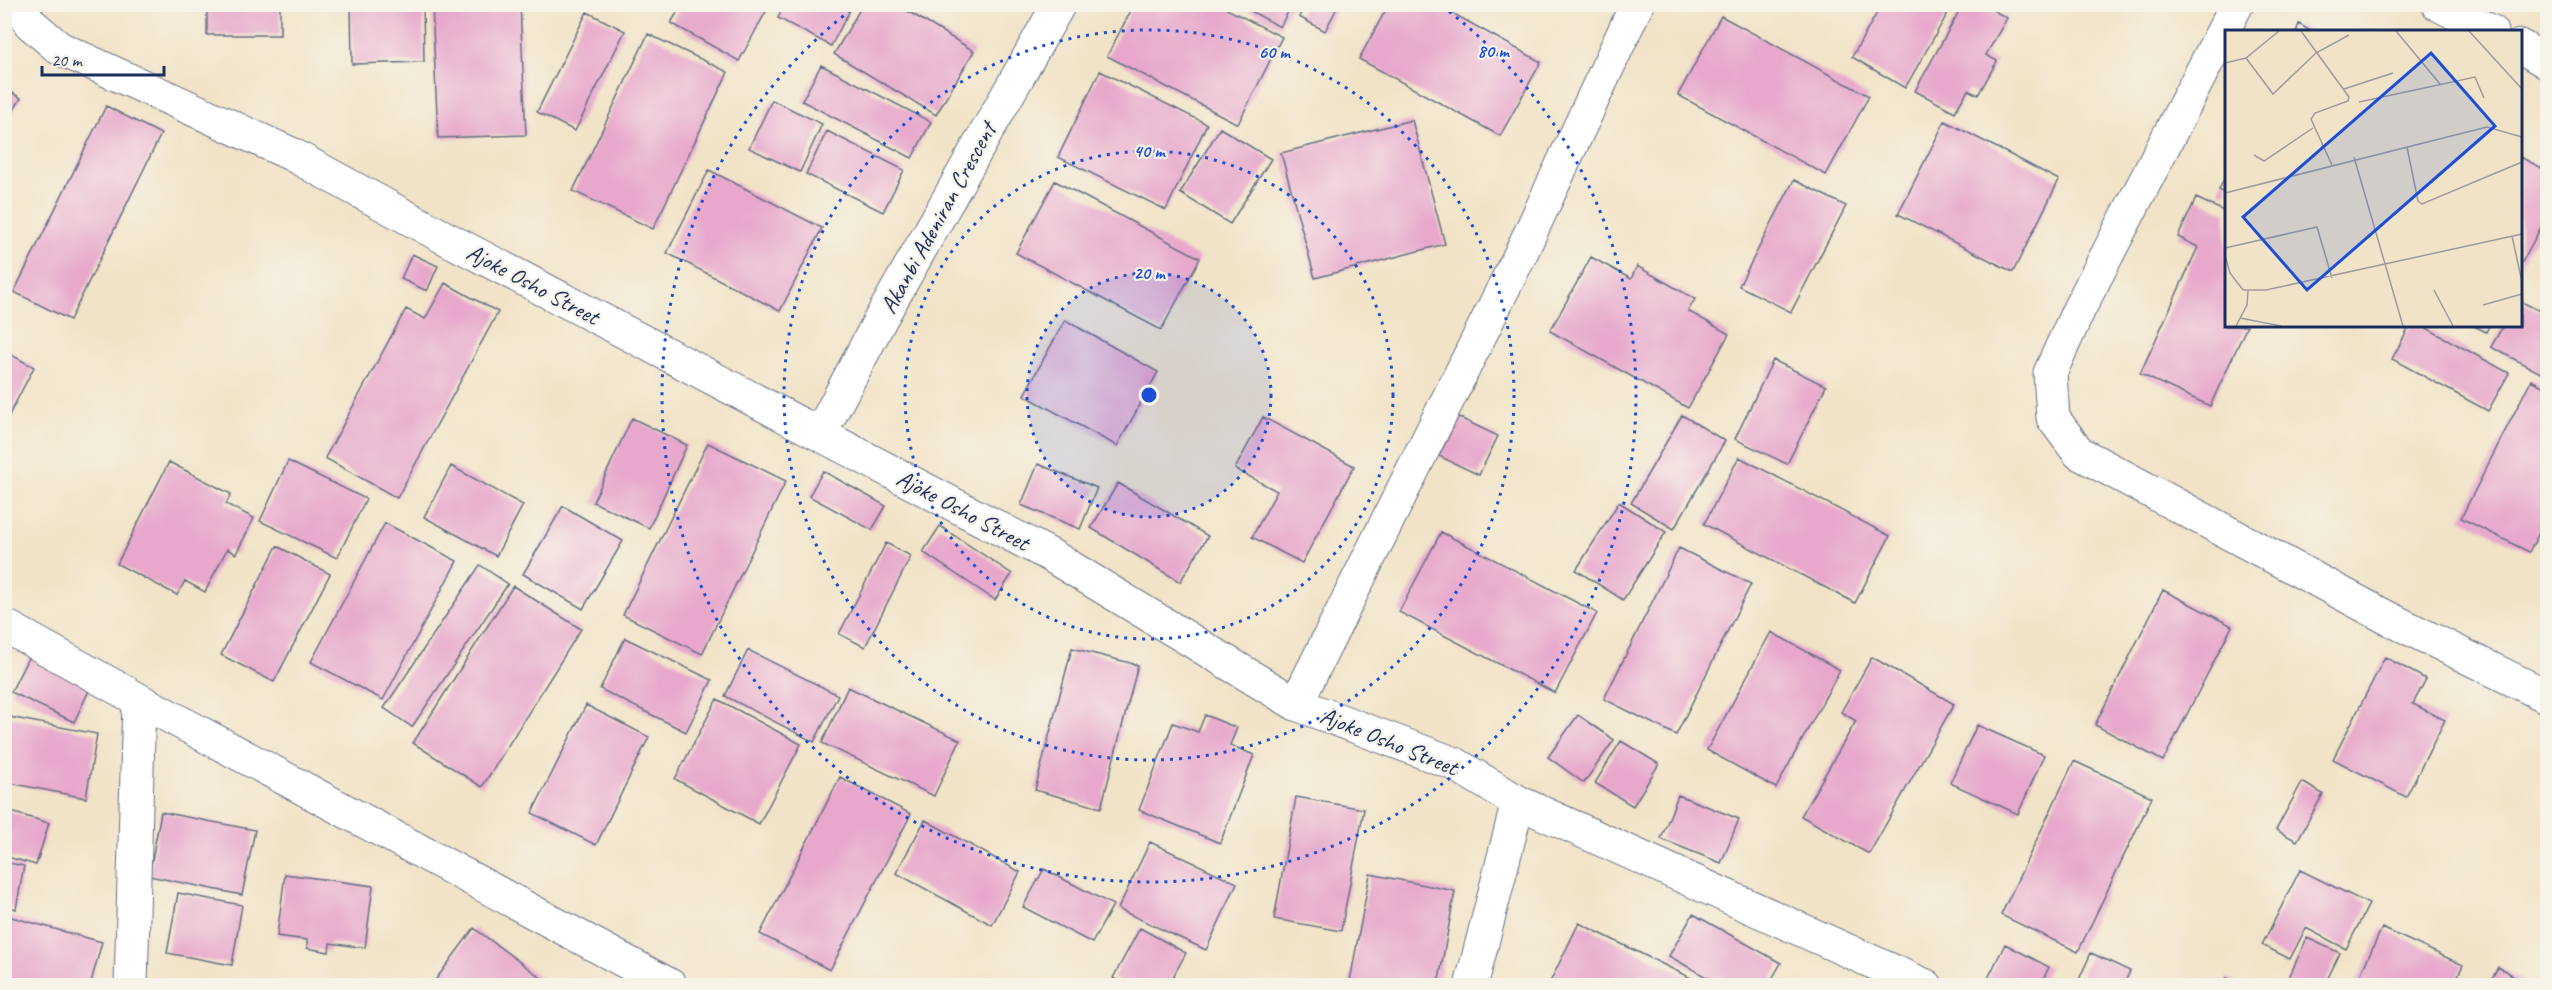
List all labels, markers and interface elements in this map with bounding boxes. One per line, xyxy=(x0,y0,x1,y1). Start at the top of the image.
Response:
inset map xyxy=(2225,30,2522,327)
scale bar xyxy=(42,39,164,77)
text: 80 m xyxy=(1478,40,1510,62)
text: 60 m xyxy=(1258,41,1291,63)
text: 20 m xyxy=(51,49,84,71)
street label: Akanbi Adeniran Crescent xyxy=(873,115,1004,319)
text: 40 m xyxy=(1134,140,1166,162)
street label: Ajoke Osho Street xyxy=(462,237,606,332)
text: 20 m xyxy=(1134,262,1166,284)
centre of rings xyxy=(1139,385,1159,405)
street label: Ajoke Osho Street xyxy=(892,463,1036,558)
street label: Ajoke Osho Street xyxy=(1316,700,1464,783)

